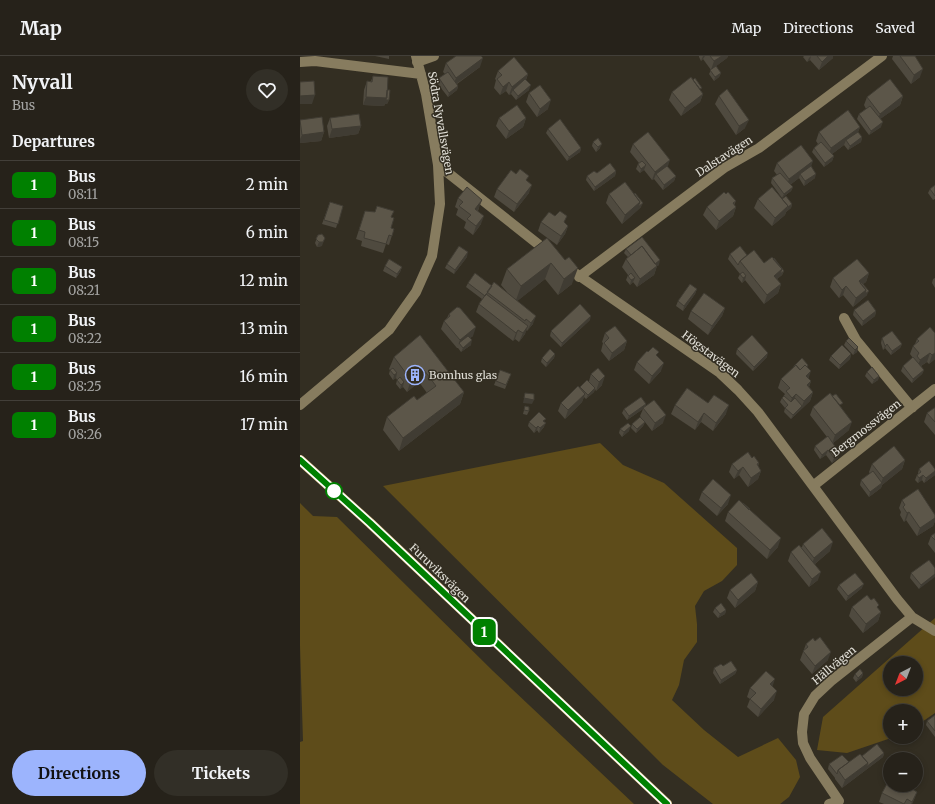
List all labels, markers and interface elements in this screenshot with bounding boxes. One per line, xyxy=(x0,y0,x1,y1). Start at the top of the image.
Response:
text: Map xyxy=(20,16,62,40)
text: Map xyxy=(731,19,761,37)
text: Directions xyxy=(783,19,853,37)
text: Saved xyxy=(875,19,915,37)
button: heart xyxy=(246,69,288,111)
text: Nyvall xyxy=(12,70,73,94)
street label: Södra Nyvallsvägen xyxy=(425,70,457,176)
text: Bus xyxy=(12,97,35,114)
text: Departures xyxy=(12,132,95,151)
street label: Dalstavägen xyxy=(693,132,756,180)
text: Bus xyxy=(68,167,96,186)
text: 2 min xyxy=(246,175,288,194)
text: 1 xyxy=(31,176,37,194)
text: 08:11 xyxy=(68,186,98,203)
text: Bus xyxy=(68,215,96,234)
text: 6 min xyxy=(246,223,288,242)
text: 1 xyxy=(31,224,37,242)
text: 08:15 xyxy=(68,234,99,251)
text: Bus xyxy=(68,263,96,282)
text: 12 min xyxy=(239,271,288,290)
text: 1 xyxy=(31,272,37,290)
text: 08:21 xyxy=(68,282,100,299)
text: Bus xyxy=(68,311,96,330)
text: 13 min xyxy=(240,319,288,338)
text: 1 xyxy=(31,320,37,338)
street label: Högstavägen xyxy=(679,328,743,381)
text: 08:22 xyxy=(68,330,102,347)
text: Bus xyxy=(68,359,96,378)
building icon: Bomhus glas xyxy=(404,364,426,386)
text: 16 min xyxy=(240,367,288,386)
text: 1 xyxy=(31,368,37,386)
place label: Bomhus glas xyxy=(429,368,497,382)
text: 08:25 xyxy=(68,378,102,395)
street label: Bergmossvägen xyxy=(828,396,904,460)
text: Bus xyxy=(68,407,96,426)
text: 17 min xyxy=(240,415,288,434)
text: 1 xyxy=(31,416,37,434)
text: 08:26 xyxy=(68,426,102,443)
unlabelled marker xyxy=(325,482,343,500)
street label: Furuviksvägen xyxy=(407,541,474,606)
line badge: 1 xyxy=(471,619,497,645)
text: 1 xyxy=(481,623,487,641)
street label: Hällvägen xyxy=(809,642,859,687)
north arrow xyxy=(883,656,923,696)
map controls xyxy=(883,656,923,792)
button: + xyxy=(883,704,923,744)
button: Directions xyxy=(12,750,146,796)
button: Tickets xyxy=(154,750,288,796)
button: − xyxy=(883,752,923,792)

